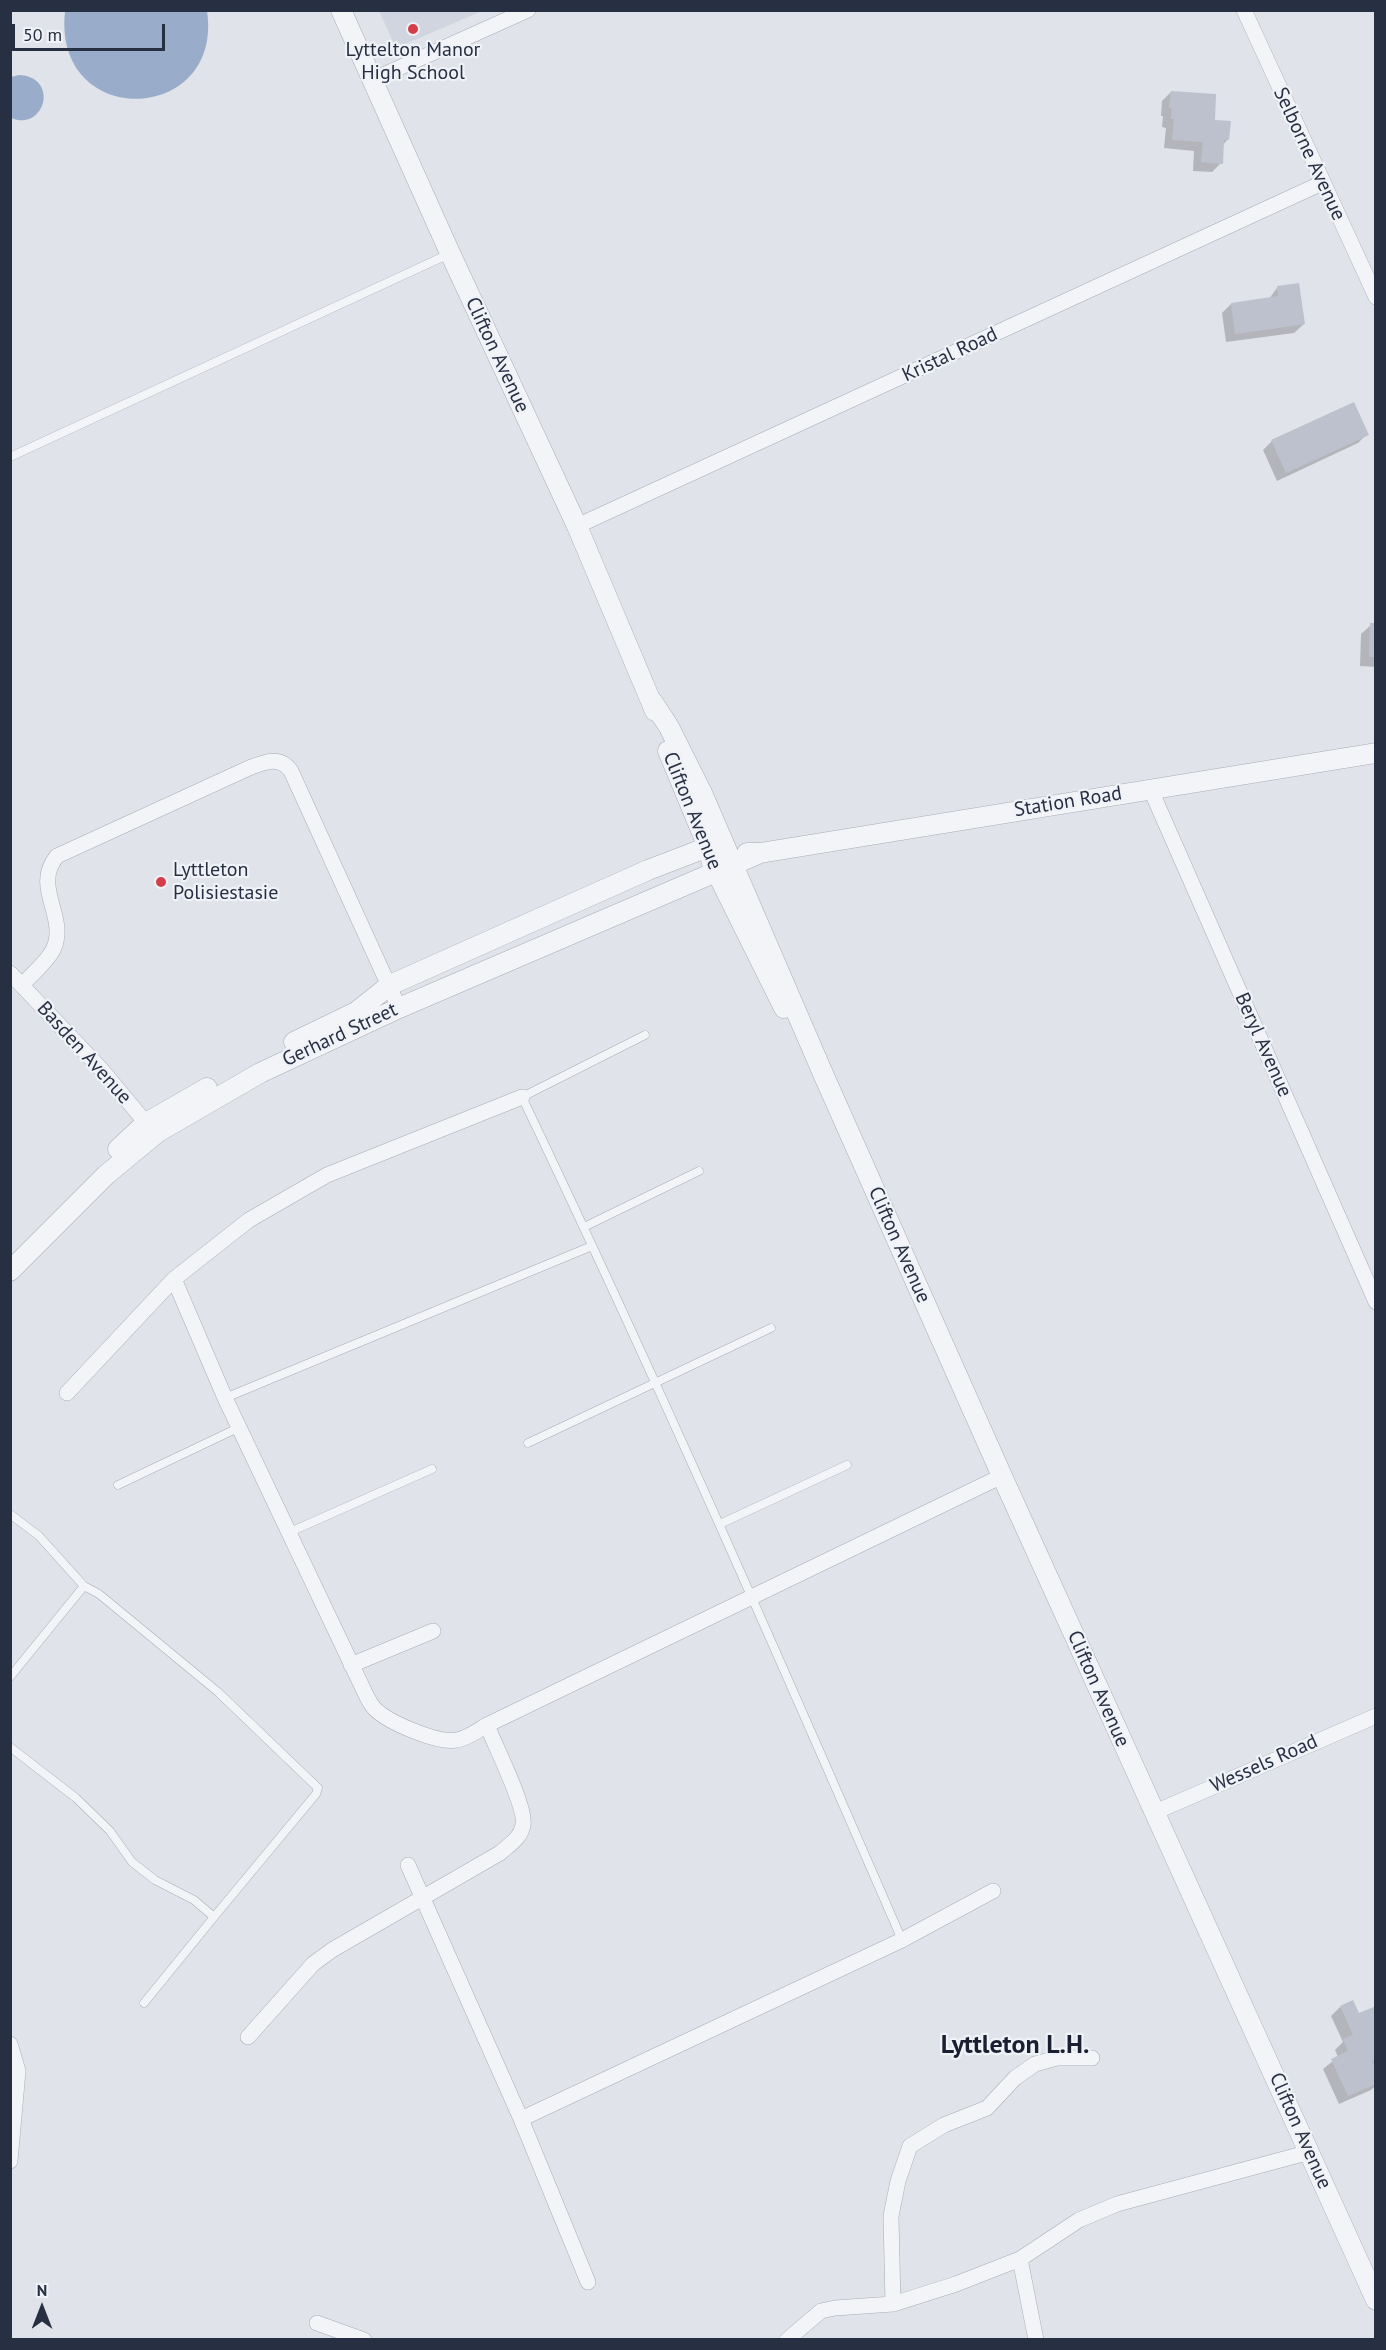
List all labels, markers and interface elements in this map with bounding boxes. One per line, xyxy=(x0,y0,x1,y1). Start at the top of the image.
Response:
scale bar xyxy=(15,12,168,50)
marker: Lyttelton Manor High School xyxy=(406,22,420,36)
text: 50 m xyxy=(23,23,62,46)
place label: Lyttelton Manor High School xyxy=(346,38,480,85)
street label: Selborne Avenue xyxy=(1268,84,1350,224)
street label: Clifton Avenue xyxy=(460,293,534,417)
street label: Kristal Road xyxy=(899,322,1001,388)
street label: Clifton Avenue xyxy=(658,749,726,873)
street label: Station Road xyxy=(1012,782,1124,822)
place label: Lyttleton Polisiestasie xyxy=(173,858,278,905)
marker: Lyttleton Polisiestasie xyxy=(154,875,168,889)
street label: Beryl Avenue xyxy=(1229,989,1297,1101)
street label: Basden Avenue xyxy=(32,997,136,1109)
street label: Gerhard Street xyxy=(279,998,401,1072)
street label: Clifton Avenue xyxy=(863,1183,935,1307)
street label: Clifton Avenue xyxy=(1062,1627,1134,1751)
street label: Wessels Road xyxy=(1207,1730,1321,1798)
district label: Lyttleton L.H. xyxy=(941,2030,1089,2062)
street label: Clifton Avenue xyxy=(1264,2069,1336,2193)
north arrow xyxy=(12,2278,72,2338)
text: N xyxy=(37,2280,47,2300)

